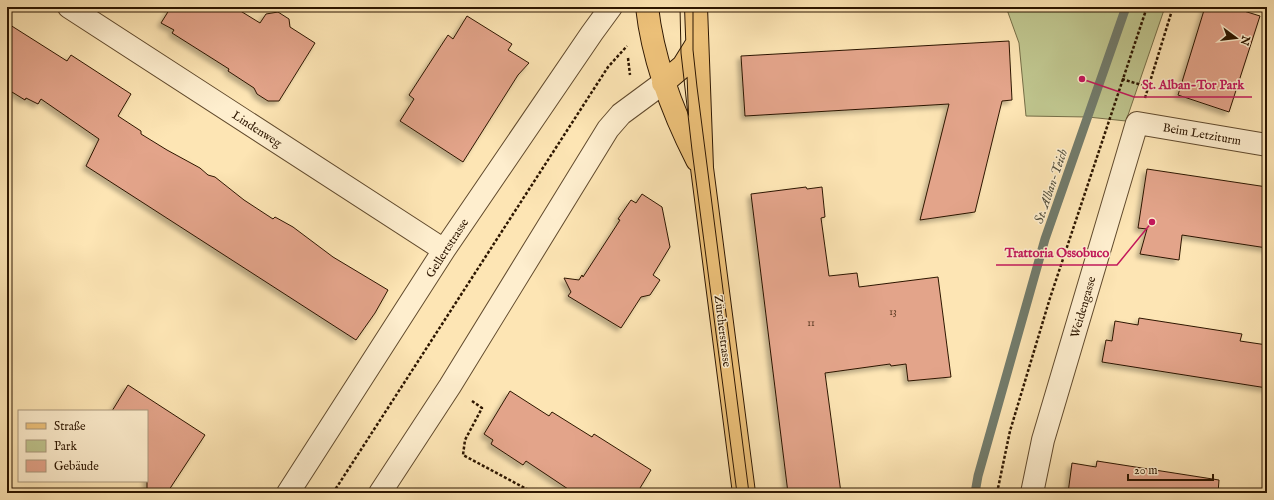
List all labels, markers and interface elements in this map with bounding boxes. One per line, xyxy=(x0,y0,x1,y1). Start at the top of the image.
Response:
north arrow xyxy=(1216,18,1256,58)
text: N xyxy=(1237,33,1253,47)
callout: St. Alban-Tor Park xyxy=(1134,72,1252,97)
text: St. Alban-Tor Park xyxy=(1142,77,1245,94)
street label: Lindenweg xyxy=(229,108,285,151)
street label: Beim Letziturm xyxy=(1161,120,1242,149)
water label: St. Alban-Teich xyxy=(1031,146,1072,226)
street label: Gellertstrasse xyxy=(423,215,472,281)
callout: Trattoria Ossobuco xyxy=(996,240,1117,265)
text: Trattoria Ossobuco xyxy=(1004,245,1109,262)
street label: Weidengasse xyxy=(1068,274,1100,340)
street label: Zürcherstrasse xyxy=(711,294,734,368)
house number: 13 xyxy=(889,306,897,319)
house number: 11 xyxy=(807,317,815,330)
legend xyxy=(18,410,148,482)
text: Straße xyxy=(54,419,86,434)
text: Park xyxy=(54,439,77,454)
scale bar xyxy=(1128,456,1213,482)
text: Gebäude xyxy=(54,459,99,474)
text: 20 m xyxy=(1134,463,1157,478)

